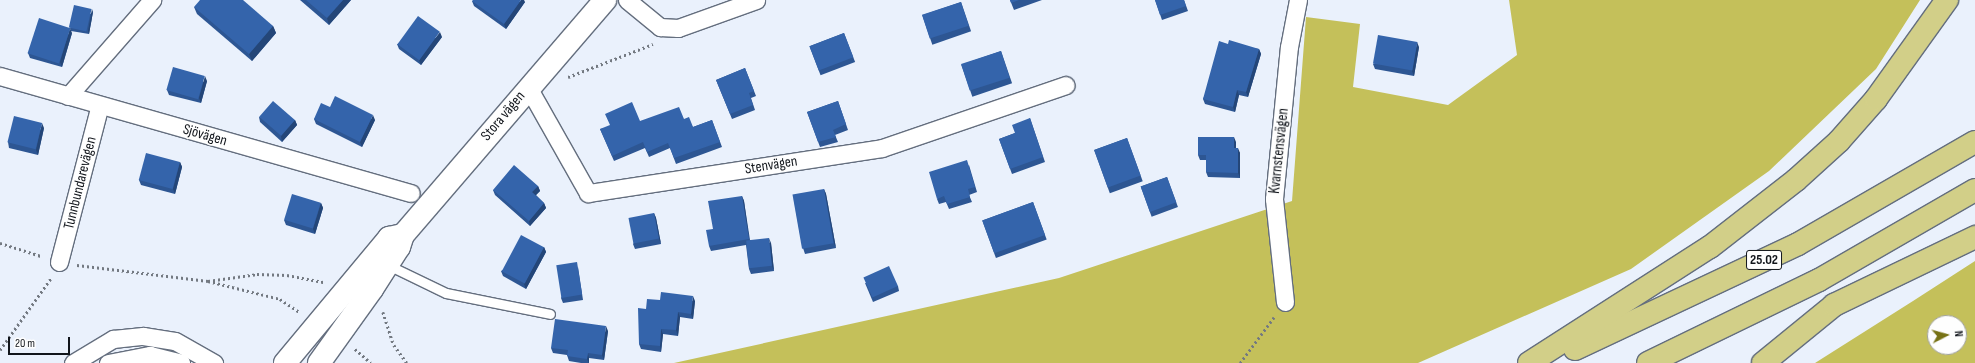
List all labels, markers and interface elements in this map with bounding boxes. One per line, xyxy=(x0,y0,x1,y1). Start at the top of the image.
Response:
street label: Stora vägen xyxy=(477,88,529,144)
street label: Kvarnstensvägen xyxy=(1266,107,1292,195)
street label: Sjövägen xyxy=(181,120,229,150)
street label: Tunnbundarevägen xyxy=(60,135,100,231)
street label: Stenvägen xyxy=(743,152,799,178)
road number: 25.02 xyxy=(1746,248,1782,272)
north arrow xyxy=(1927,315,1967,355)
scale bar xyxy=(10,329,72,355)
text: N xyxy=(1952,330,1965,337)
text: 20 m xyxy=(15,336,35,351)

